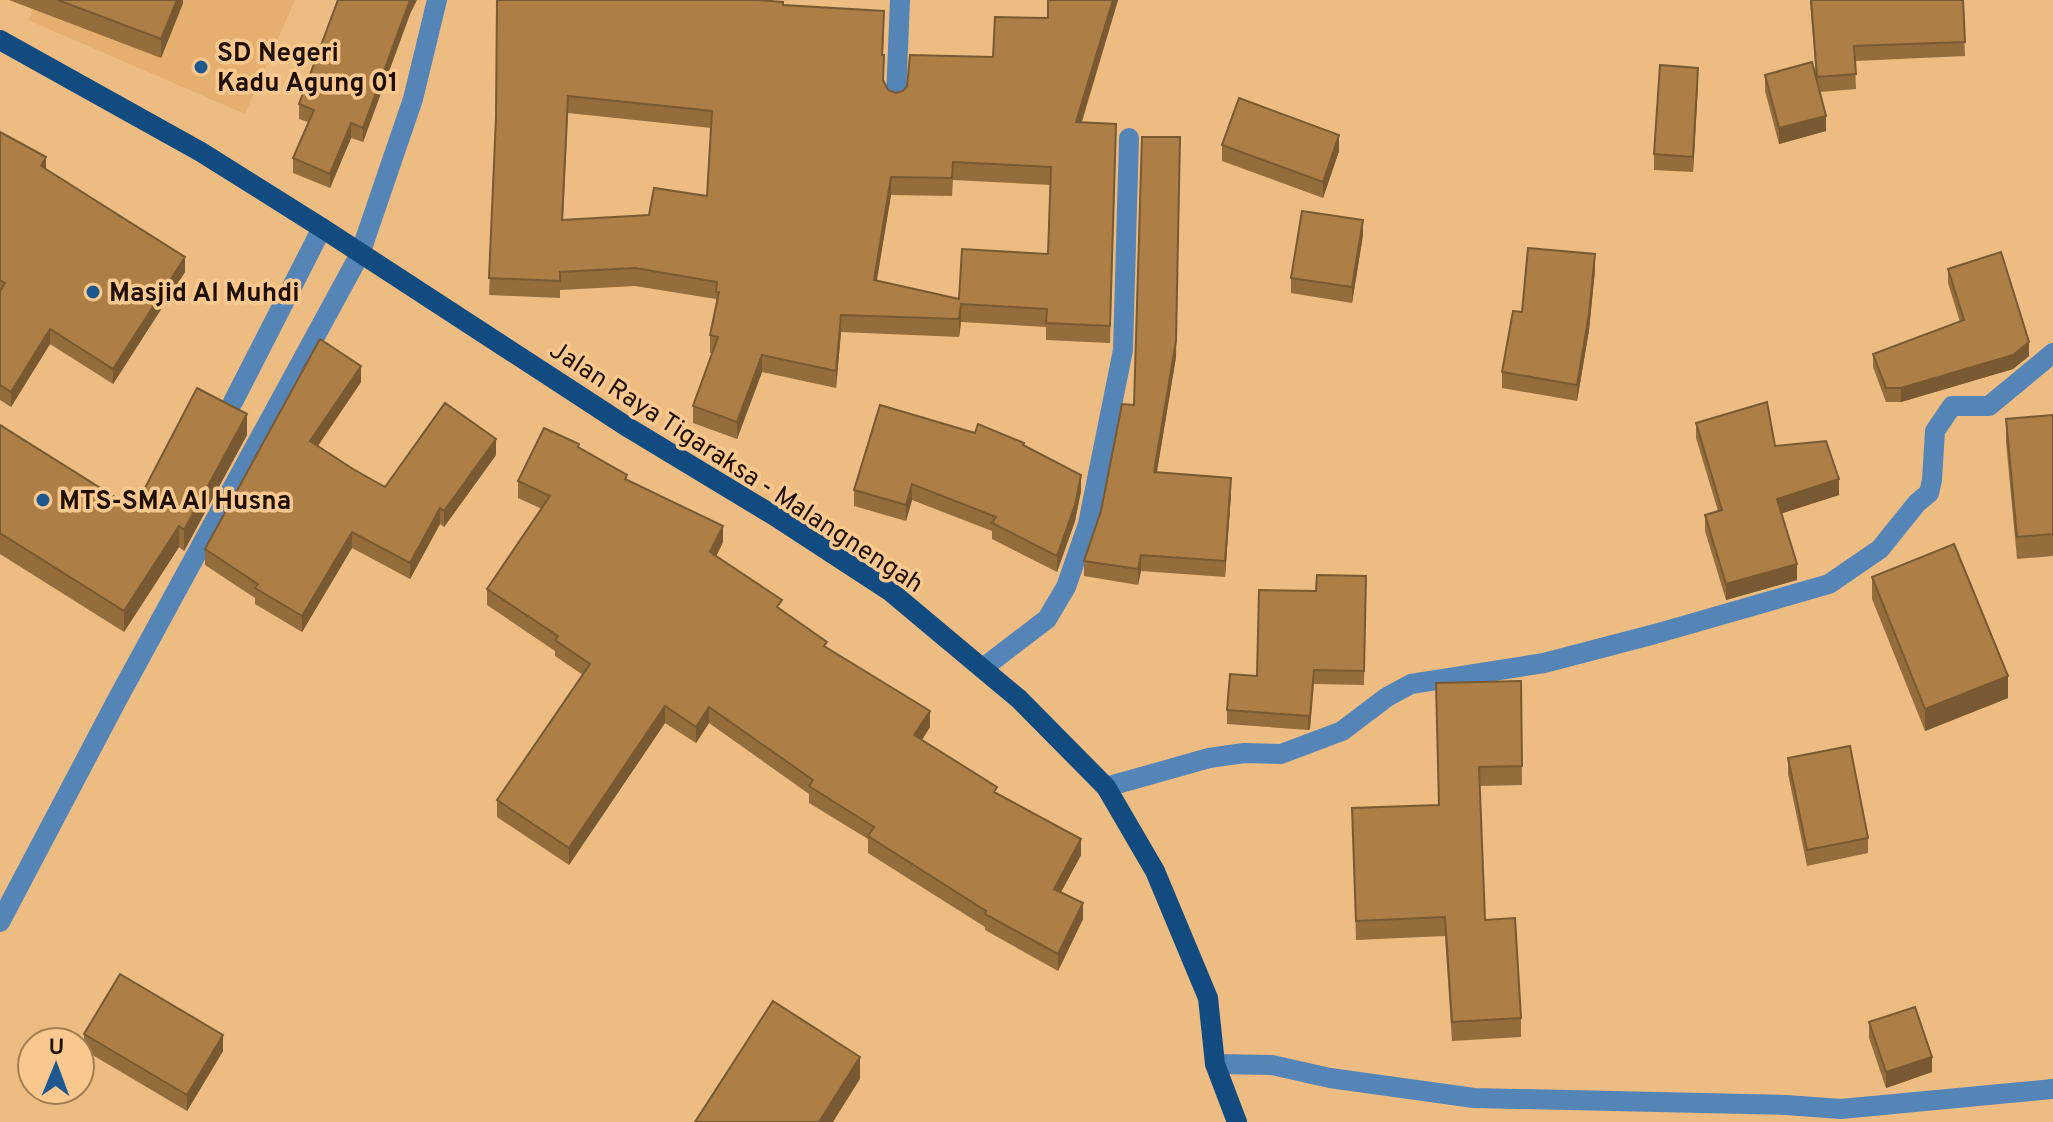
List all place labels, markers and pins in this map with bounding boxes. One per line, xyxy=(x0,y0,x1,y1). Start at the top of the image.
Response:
place label: SD Negeri Kadu Agung 01 xyxy=(217,38,399,101)
marker: SD Negeri Kadu Agung 01 xyxy=(192,58,210,76)
place label: Masjid Al Muhdi xyxy=(109,278,300,311)
marker: Masjid Al Muhdi xyxy=(84,283,102,301)
place label: MTS-SMA Al Husna xyxy=(59,486,291,519)
marker: MTS-SMA Al Husna xyxy=(34,491,52,509)

